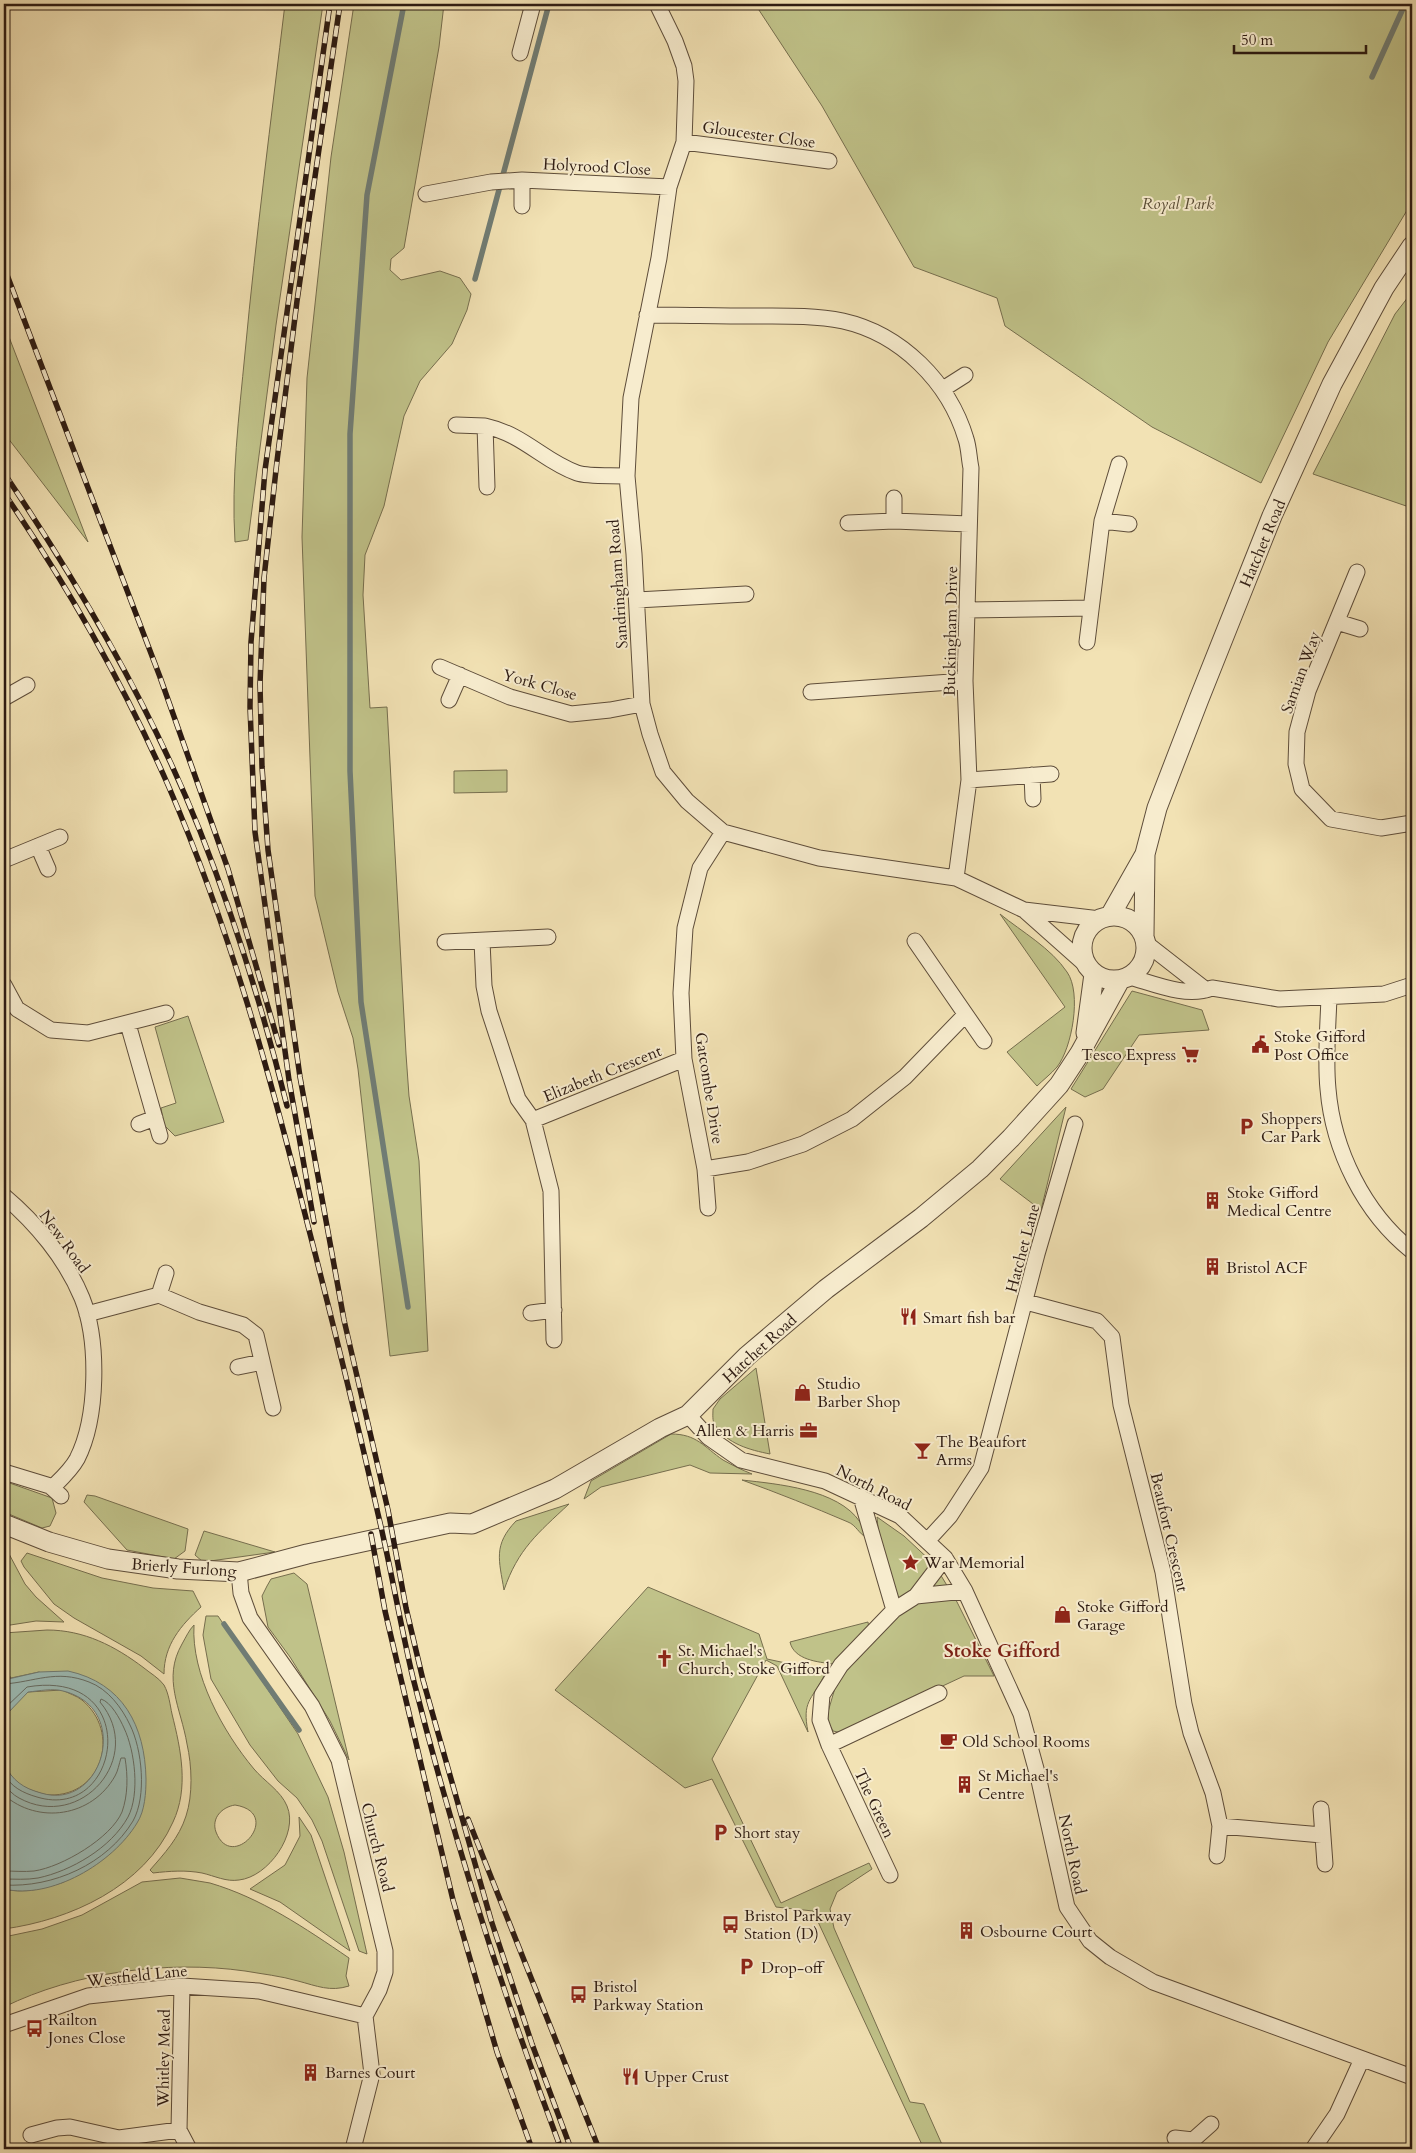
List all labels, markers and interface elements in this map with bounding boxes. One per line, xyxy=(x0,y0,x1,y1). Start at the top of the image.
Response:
scale bar xyxy=(1234,22,1366,54)
text: 50 m xyxy=(1241,30,1273,50)
street label: Gloucester Close xyxy=(701,116,817,154)
street label: Holyrood Close xyxy=(542,153,651,181)
park label: Royal Park xyxy=(1142,193,1214,215)
street label: Hatchet Road xyxy=(1235,496,1291,591)
street label: Sandringham Road xyxy=(602,518,633,649)
street label: Buckingham Drive xyxy=(939,566,963,696)
street label: Samian Way xyxy=(1276,628,1326,717)
street label: York Close xyxy=(500,664,580,706)
place label: Stoke Gifford Post Office xyxy=(1274,1026,1366,1066)
street label: Gatcombe Drive xyxy=(689,1031,729,1146)
public building icon: Stoke Gifford Post Office xyxy=(1250,1035,1270,1055)
street label: Elizabeth Crescent xyxy=(540,1040,665,1108)
place label: Tesco Express xyxy=(1081,1044,1176,1066)
supermarket icon: Tesco Express xyxy=(1180,1044,1200,1064)
place label: Shoppers Car Park xyxy=(1261,1108,1322,1148)
parking icon: Shoppers Car Park xyxy=(1237,1117,1257,1137)
place label: Stoke Gifford Medical Centre xyxy=(1227,1182,1332,1222)
building icon: Stoke Gifford Medical Centre xyxy=(1203,1191,1223,1211)
street label: Hatchet Lane xyxy=(1001,1201,1045,1295)
street label: New Road xyxy=(34,1206,95,1278)
building icon: Bristol ACF xyxy=(1202,1257,1222,1277)
place label: Bristol ACF xyxy=(1226,1257,1307,1279)
restaurant icon: Smart fish bar xyxy=(899,1307,919,1327)
place label: Smart fish bar xyxy=(923,1307,1016,1329)
street label: Hatchet Road xyxy=(718,1309,802,1388)
place label: Studio Barber Shop xyxy=(817,1373,901,1413)
shop icon: Studio Barber Shop xyxy=(793,1382,813,1402)
place label: Allen & Harris xyxy=(696,1420,794,1442)
office icon: Allen & Harris xyxy=(798,1420,818,1440)
place label: The Beaufort Arms xyxy=(936,1431,1026,1471)
bar icon: The Beaufort Arms xyxy=(912,1440,932,1460)
street label: North Road xyxy=(832,1460,915,1516)
street label: Beaufort Crescent xyxy=(1145,1470,1193,1594)
place icon: War Memorial xyxy=(900,1552,920,1572)
place label: War Memorial xyxy=(923,1552,1025,1574)
street label: Brierly Furlong xyxy=(130,1553,237,1583)
place label: Stoke Gifford Garage xyxy=(1077,1596,1169,1636)
shop icon: Stoke Gifford Garage xyxy=(1053,1605,1073,1625)
district label: Stoke Gifford xyxy=(944,1638,1060,1664)
place label: St. Michael's Church, Stoke Gifford xyxy=(678,1640,830,1680)
church icon: St. Michael's Church, Stoke Gifford xyxy=(654,1649,674,1669)
cafe icon: Old School Rooms xyxy=(938,1731,958,1751)
place label: Old School Rooms xyxy=(962,1731,1090,1753)
street label: The Green xyxy=(848,1765,900,1842)
place label: St Michael's Centre xyxy=(978,1765,1058,1805)
building icon: St Michael's Centre xyxy=(954,1774,974,1794)
street label: Church Road xyxy=(355,1800,399,1895)
street label: North Road xyxy=(1053,1812,1091,1897)
parking icon: Short stay xyxy=(710,1822,730,1842)
place label: Short stay xyxy=(734,1822,801,1844)
place label: Bristol Parkway Station (D) xyxy=(744,1905,852,1945)
bus stop icon: Bristol Parkway Station (D) xyxy=(720,1914,740,1934)
building icon: Osbourne Court xyxy=(956,1921,976,1941)
place label: Osbourne Court xyxy=(980,1921,1092,1943)
parking icon: Drop-off xyxy=(737,1957,757,1977)
place label: Drop-off xyxy=(761,1957,825,1979)
street label: Westfield Lane xyxy=(85,1960,189,1992)
place label: Bristol Parkway Station xyxy=(593,1976,704,2016)
bus stop icon: Bristol Parkway Station xyxy=(569,1985,589,2005)
street label: Whitley Mead xyxy=(152,2008,176,2108)
place label: Railton Jones Close xyxy=(46,2009,126,2049)
bus stop icon: Railton Jones Close xyxy=(24,2018,44,2038)
building icon: Barnes Court xyxy=(301,2062,321,2082)
place label: Barnes Court xyxy=(325,2062,415,2084)
restaurant icon: Upper Crust xyxy=(620,2066,640,2086)
place label: Upper Crust xyxy=(644,2066,729,2088)

